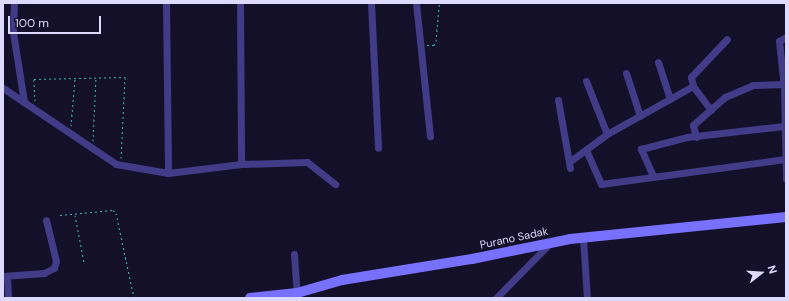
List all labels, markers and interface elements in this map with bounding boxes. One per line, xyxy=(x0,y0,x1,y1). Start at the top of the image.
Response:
scale bar xyxy=(10,8,103,34)
text: 100 m xyxy=(15,15,49,31)
street label: Purano Sadak xyxy=(479,224,549,252)
north arrow xyxy=(741,253,781,293)
text: N xyxy=(765,264,780,275)

